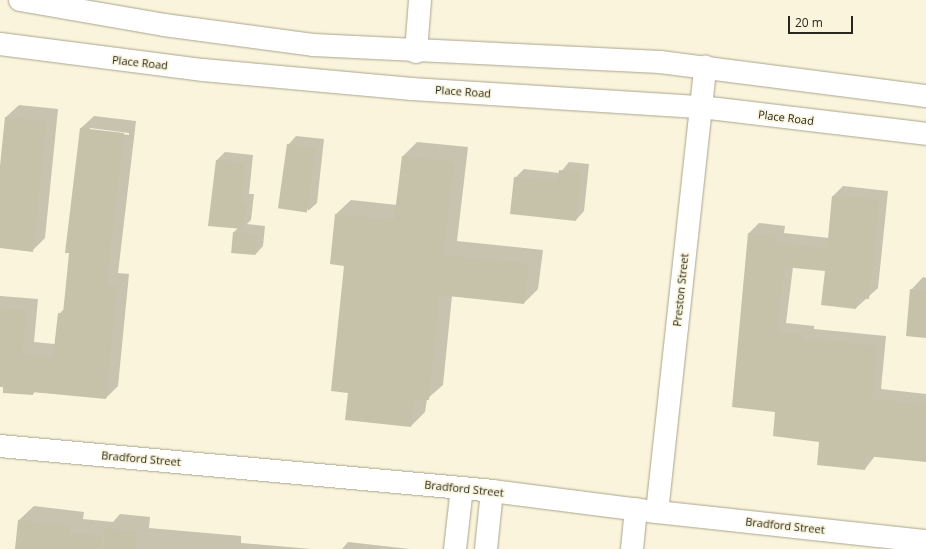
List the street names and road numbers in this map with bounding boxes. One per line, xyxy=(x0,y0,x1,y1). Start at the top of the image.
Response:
street label: Place Road xyxy=(111,54,169,72)
street label: Place Road xyxy=(435,83,491,101)
street label: Place Road xyxy=(757,108,815,128)
street label: Preston Street xyxy=(671,253,691,327)
street label: Bradford Street xyxy=(101,449,181,469)
street label: Bradford Street xyxy=(424,478,504,500)
street label: Bradford Street xyxy=(745,515,825,537)

